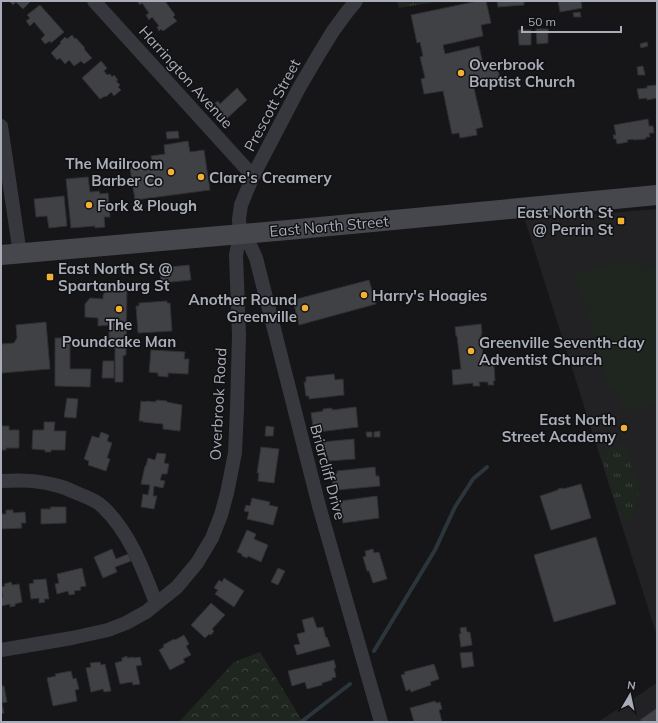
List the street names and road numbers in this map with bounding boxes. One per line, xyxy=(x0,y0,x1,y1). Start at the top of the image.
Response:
street label: Harrington Avenue xyxy=(135,22,237,132)
street label: Prescott Street xyxy=(240,55,304,155)
street label: East North Street xyxy=(269,211,389,241)
street label: Overbrook Road xyxy=(206,347,230,461)
street label: Briarcliff Drive xyxy=(306,422,350,522)

